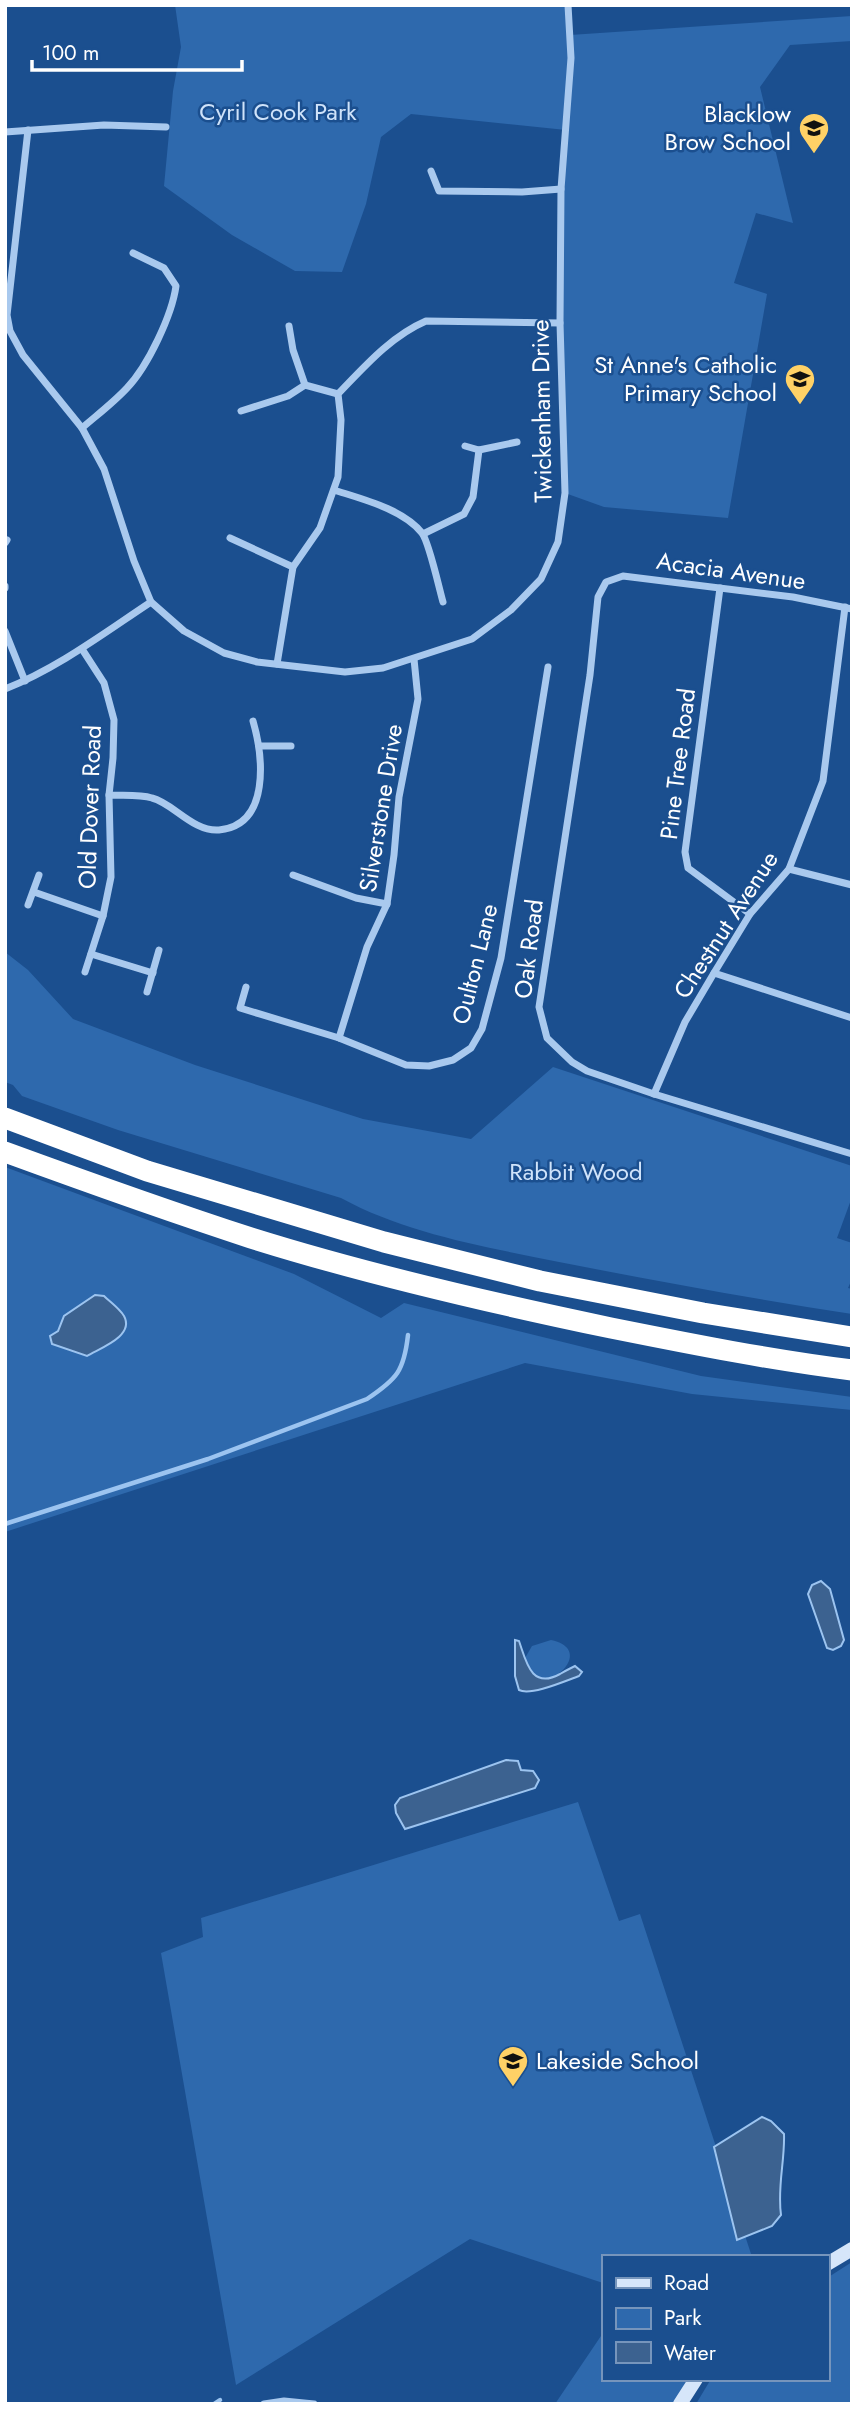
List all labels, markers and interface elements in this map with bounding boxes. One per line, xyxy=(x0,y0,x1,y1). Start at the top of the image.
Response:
scale bar xyxy=(32,28,242,72)
text: 100 m xyxy=(42,38,99,68)
park label: Cyril Cook Park xyxy=(199,94,357,129)
place label: Blacklow Brow School xyxy=(665,96,792,159)
school or university icon: Blacklow Brow School xyxy=(797,111,831,155)
street label: Twickenham Drive xyxy=(522,319,561,503)
place label: St Anne's Catholic Primary School xyxy=(594,347,777,410)
school or university icon: St Anne's Catholic Primary School xyxy=(783,362,817,406)
street label: Acacia Avenue xyxy=(654,543,808,598)
street label: Pine Tree Road xyxy=(651,686,704,842)
street label: Silverstone Drive xyxy=(350,721,411,894)
street label: Old Dover Road xyxy=(69,724,110,890)
street label: Chestnut Avenue xyxy=(665,844,786,1005)
street label: Oak Road xyxy=(505,897,552,1001)
street label: Oulton Lane xyxy=(443,900,506,1028)
park label: Rabbit Wood xyxy=(509,1154,643,1189)
place label: Lakeside School xyxy=(536,2043,699,2078)
school or university icon: Lakeside School xyxy=(496,2044,530,2088)
legend xyxy=(602,2255,829,2381)
text: Road xyxy=(664,2268,709,2298)
text: Park xyxy=(664,2303,702,2333)
text: Water xyxy=(664,2338,717,2368)

